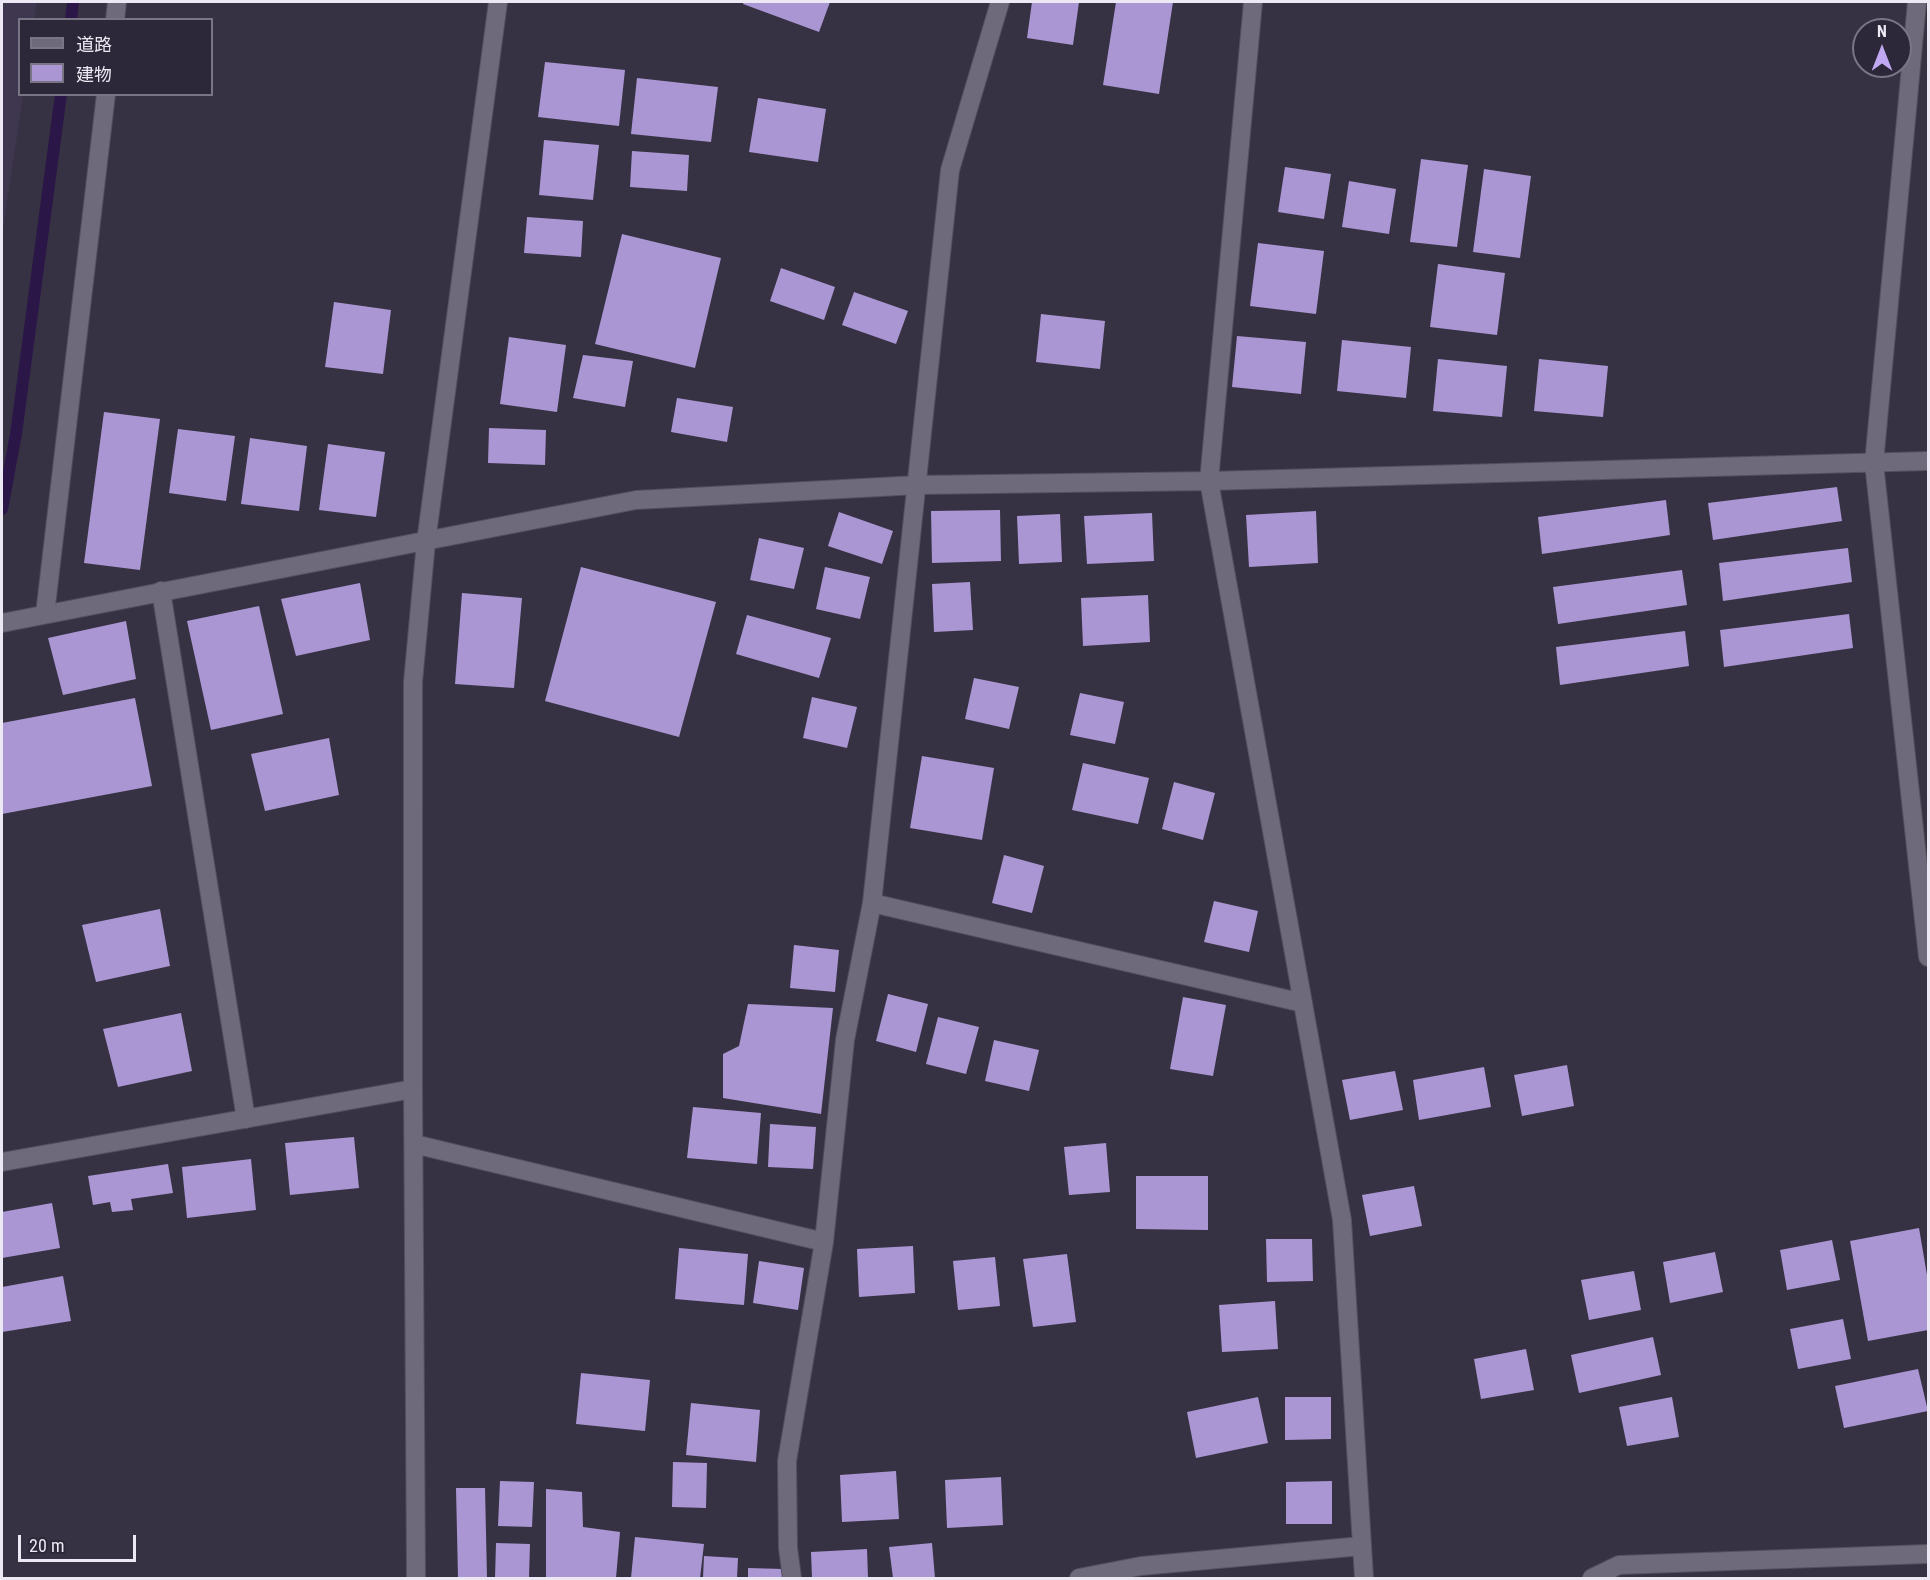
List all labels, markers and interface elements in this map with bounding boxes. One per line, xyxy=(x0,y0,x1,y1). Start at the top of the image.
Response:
legend xyxy=(18,18,213,96)
north arrow xyxy=(1852,18,1912,78)
text: N xyxy=(1877,22,1887,41)
text: 道路 xyxy=(76,34,112,55)
text: 建物 xyxy=(76,64,112,85)
scale bar xyxy=(21,1523,140,1561)
text: 20 m xyxy=(29,1535,64,1556)

